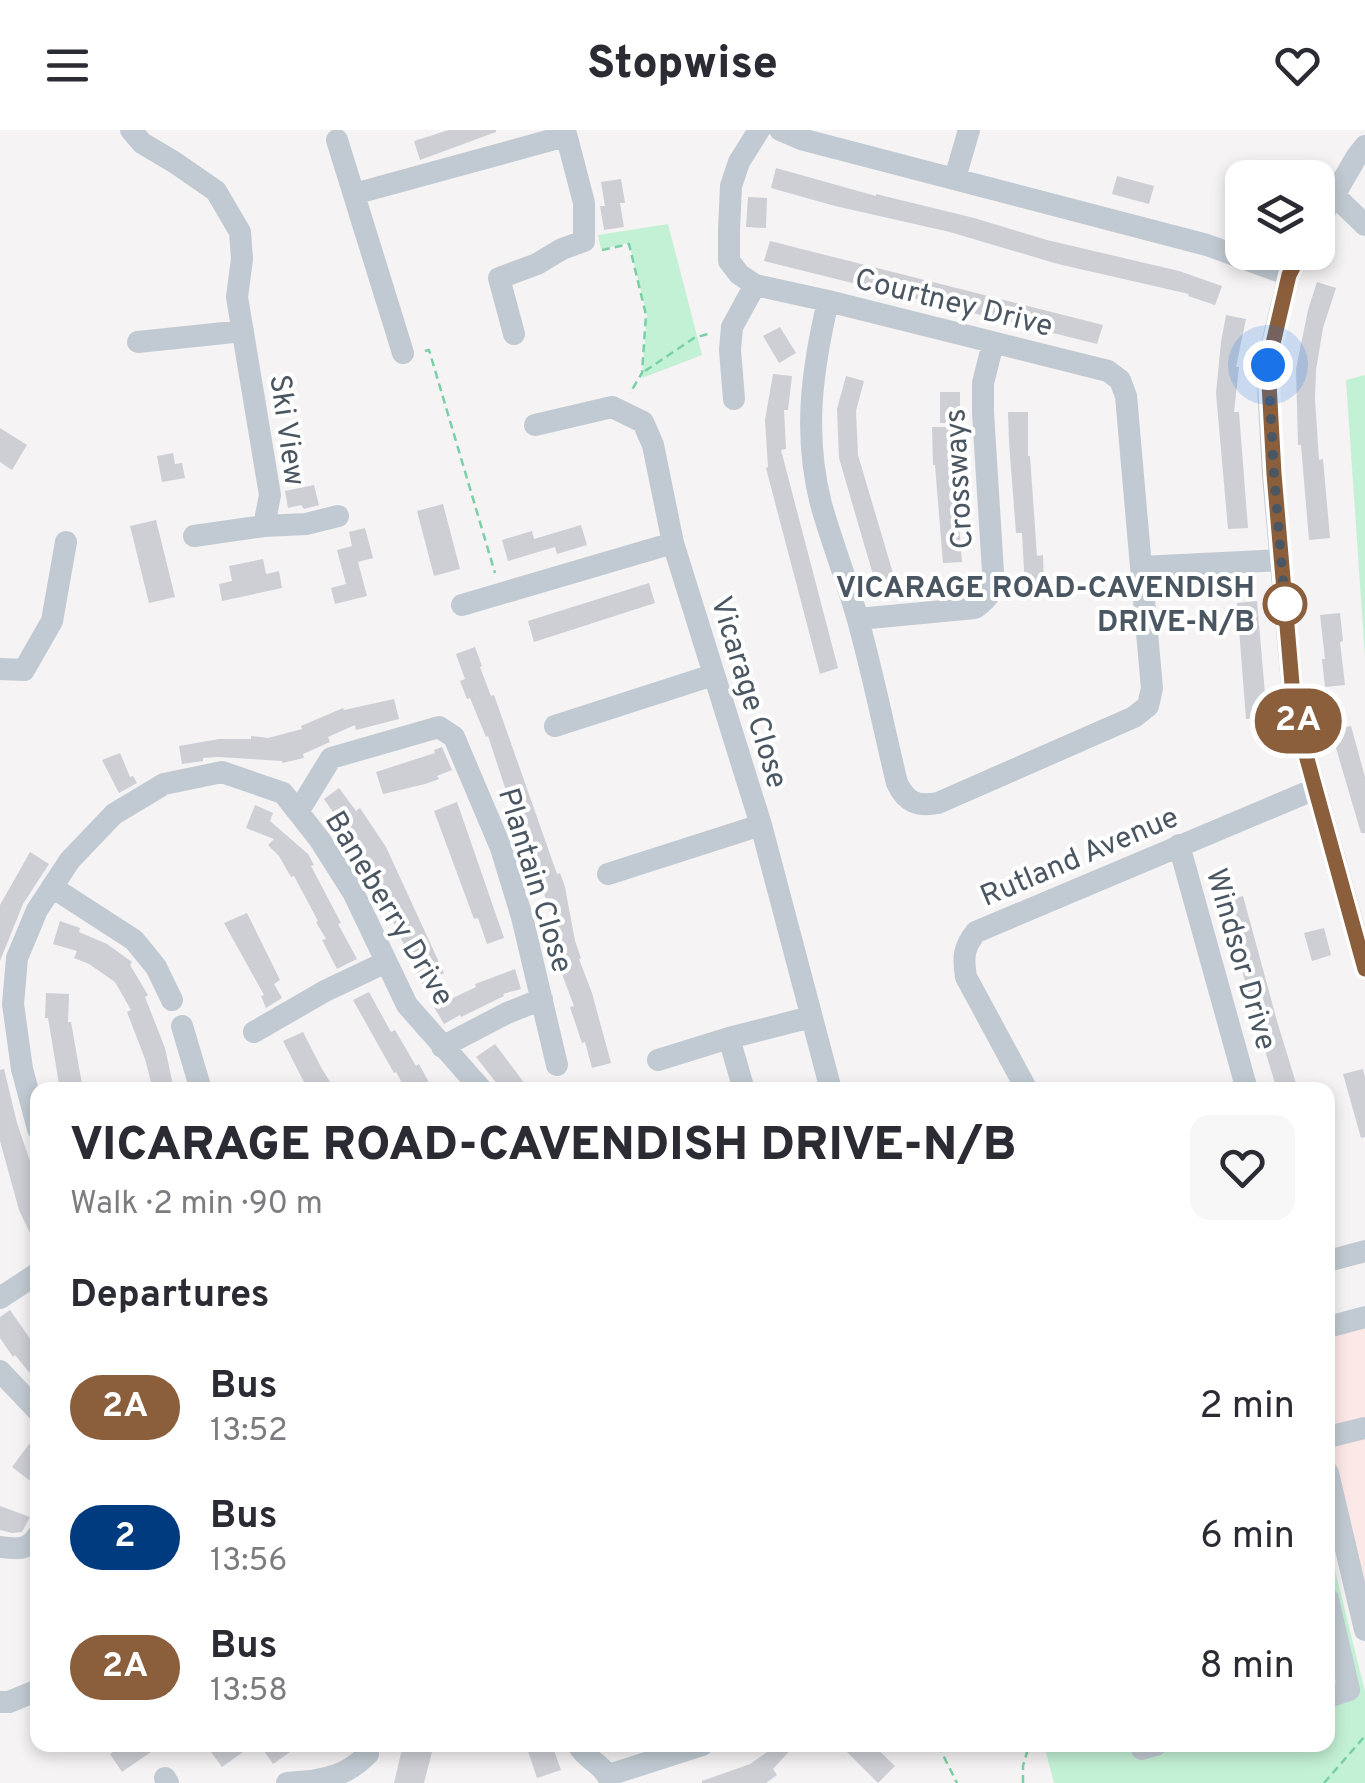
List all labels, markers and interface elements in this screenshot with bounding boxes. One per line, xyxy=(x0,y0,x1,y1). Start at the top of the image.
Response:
text: Stopwise xyxy=(587,37,778,94)
icon: menu xyxy=(40,38,95,93)
icon: heart xyxy=(1270,38,1325,93)
map controls xyxy=(1225,160,1335,270)
button: layers xyxy=(1225,160,1335,270)
street label: Courtney Drive xyxy=(851,262,1056,347)
your location xyxy=(1243,340,1293,390)
street label: Ski View xyxy=(259,372,312,488)
street label: Crossways xyxy=(938,408,983,550)
place label: VICARAGE ROAD-CAVENDISH DRIVE-N/B xyxy=(836,571,1255,642)
marker: VICARAGE ROAD-CAVENDISH DRIVE-N/B xyxy=(1264,583,1306,625)
street label: Vicarage Close xyxy=(701,592,794,793)
line badge: 2A xyxy=(1253,688,1343,754)
text: 2A xyxy=(1275,699,1321,743)
street label: Plantain Close xyxy=(488,784,579,978)
street label: Rutland Avenue xyxy=(975,800,1185,917)
street label: Baneberry Drive xyxy=(315,805,461,1013)
street label: Windsor Drive xyxy=(1196,865,1283,1055)
button: heart xyxy=(1190,1115,1295,1220)
text: VICARAGE ROAD-CAVENDISH DRIVE-N/B xyxy=(70,1117,1017,1177)
text: Walk · 2 min · 90 m xyxy=(70,1185,323,1225)
text: Departures xyxy=(70,1272,270,1321)
text: Bus xyxy=(210,1363,277,1412)
text: 2 min xyxy=(1200,1383,1295,1432)
text: 2A xyxy=(102,1385,148,1429)
text: 13:52 xyxy=(210,1412,288,1452)
text: Bus xyxy=(210,1493,277,1542)
text: 6 min xyxy=(1200,1513,1295,1562)
text: 2 xyxy=(114,1515,136,1559)
text: 13:56 xyxy=(210,1542,287,1582)
text: Bus xyxy=(210,1623,277,1672)
text: 8 min xyxy=(1200,1643,1295,1692)
text: 2A xyxy=(102,1645,148,1689)
text: 13:58 xyxy=(210,1672,288,1712)

